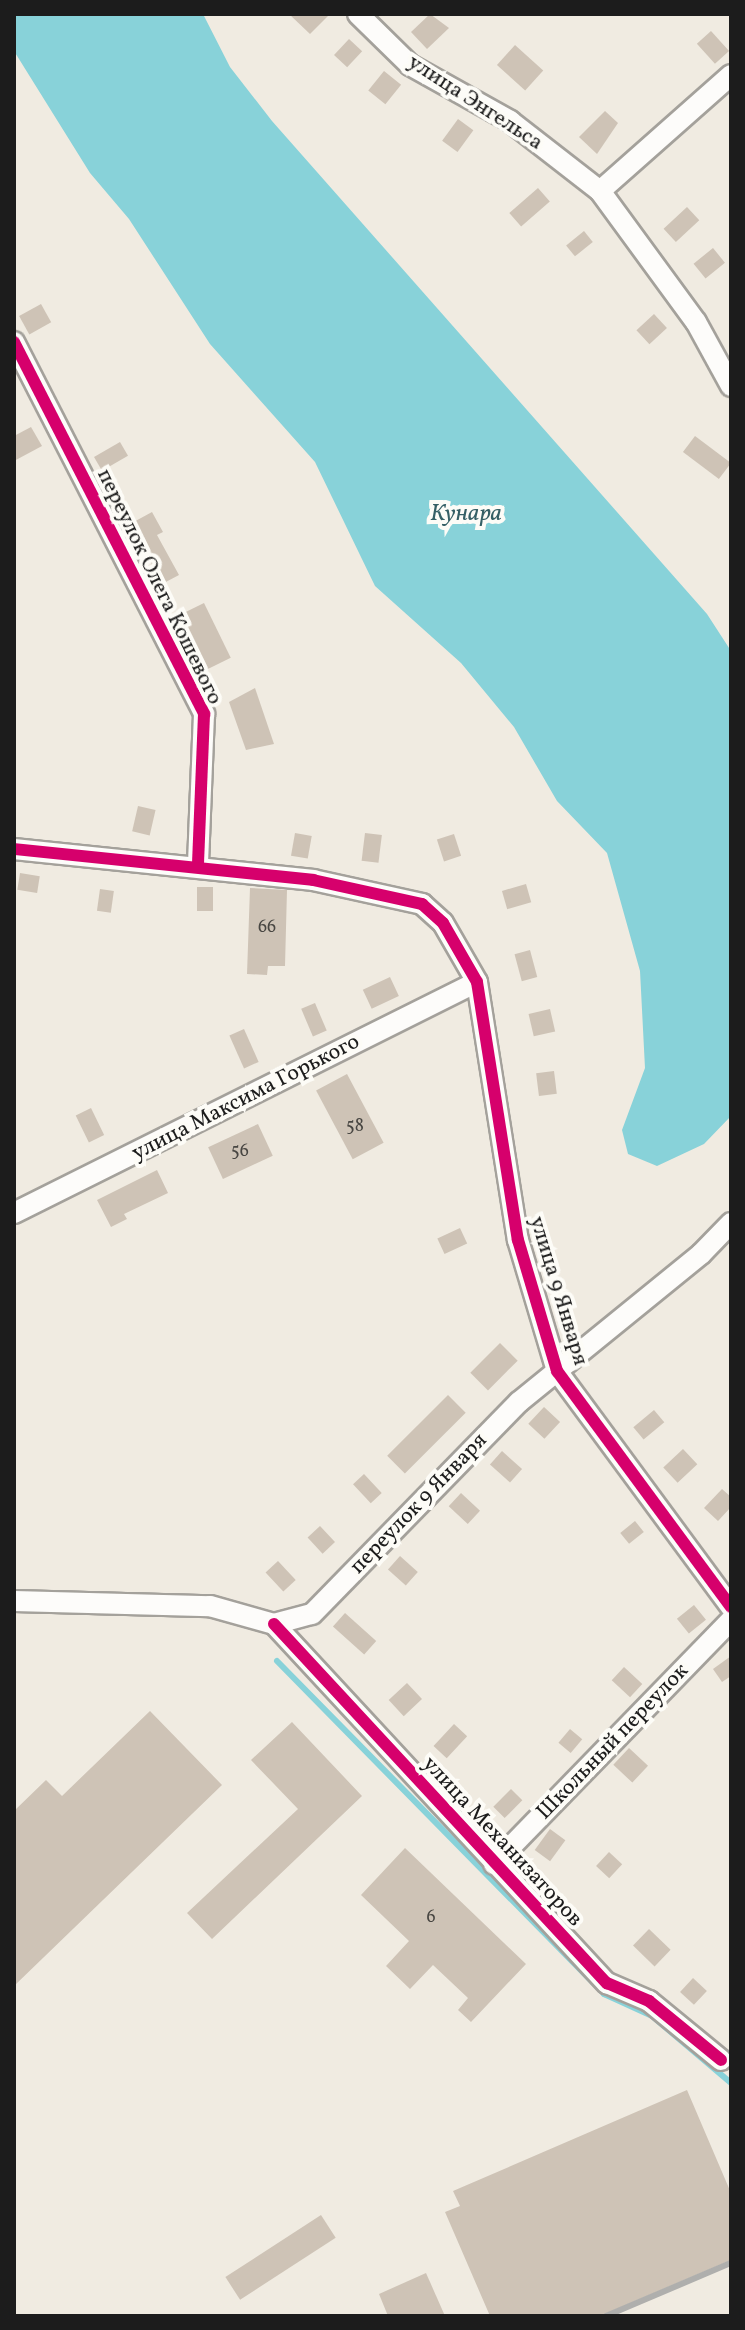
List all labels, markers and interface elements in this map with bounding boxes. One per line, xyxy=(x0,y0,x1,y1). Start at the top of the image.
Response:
street label: улица Энгельса xyxy=(402,49,548,157)
street label: переулок Олега Кошевого xyxy=(90,465,228,709)
water label: Кунара xyxy=(430,501,502,529)
house number: 66 xyxy=(258,917,276,939)
street label: улица Максима Горького xyxy=(128,1029,364,1167)
house number: 58 xyxy=(346,1116,364,1138)
house number: 56 xyxy=(231,1141,249,1163)
street label: улица 9 Января xyxy=(523,1213,593,1369)
street label: переулок 9 Января xyxy=(345,1428,493,1580)
street label: Школьный переулок xyxy=(531,1658,695,1826)
street label: улица Механизаторов xyxy=(416,1751,588,1933)
house number: 6 xyxy=(426,1907,436,1929)

